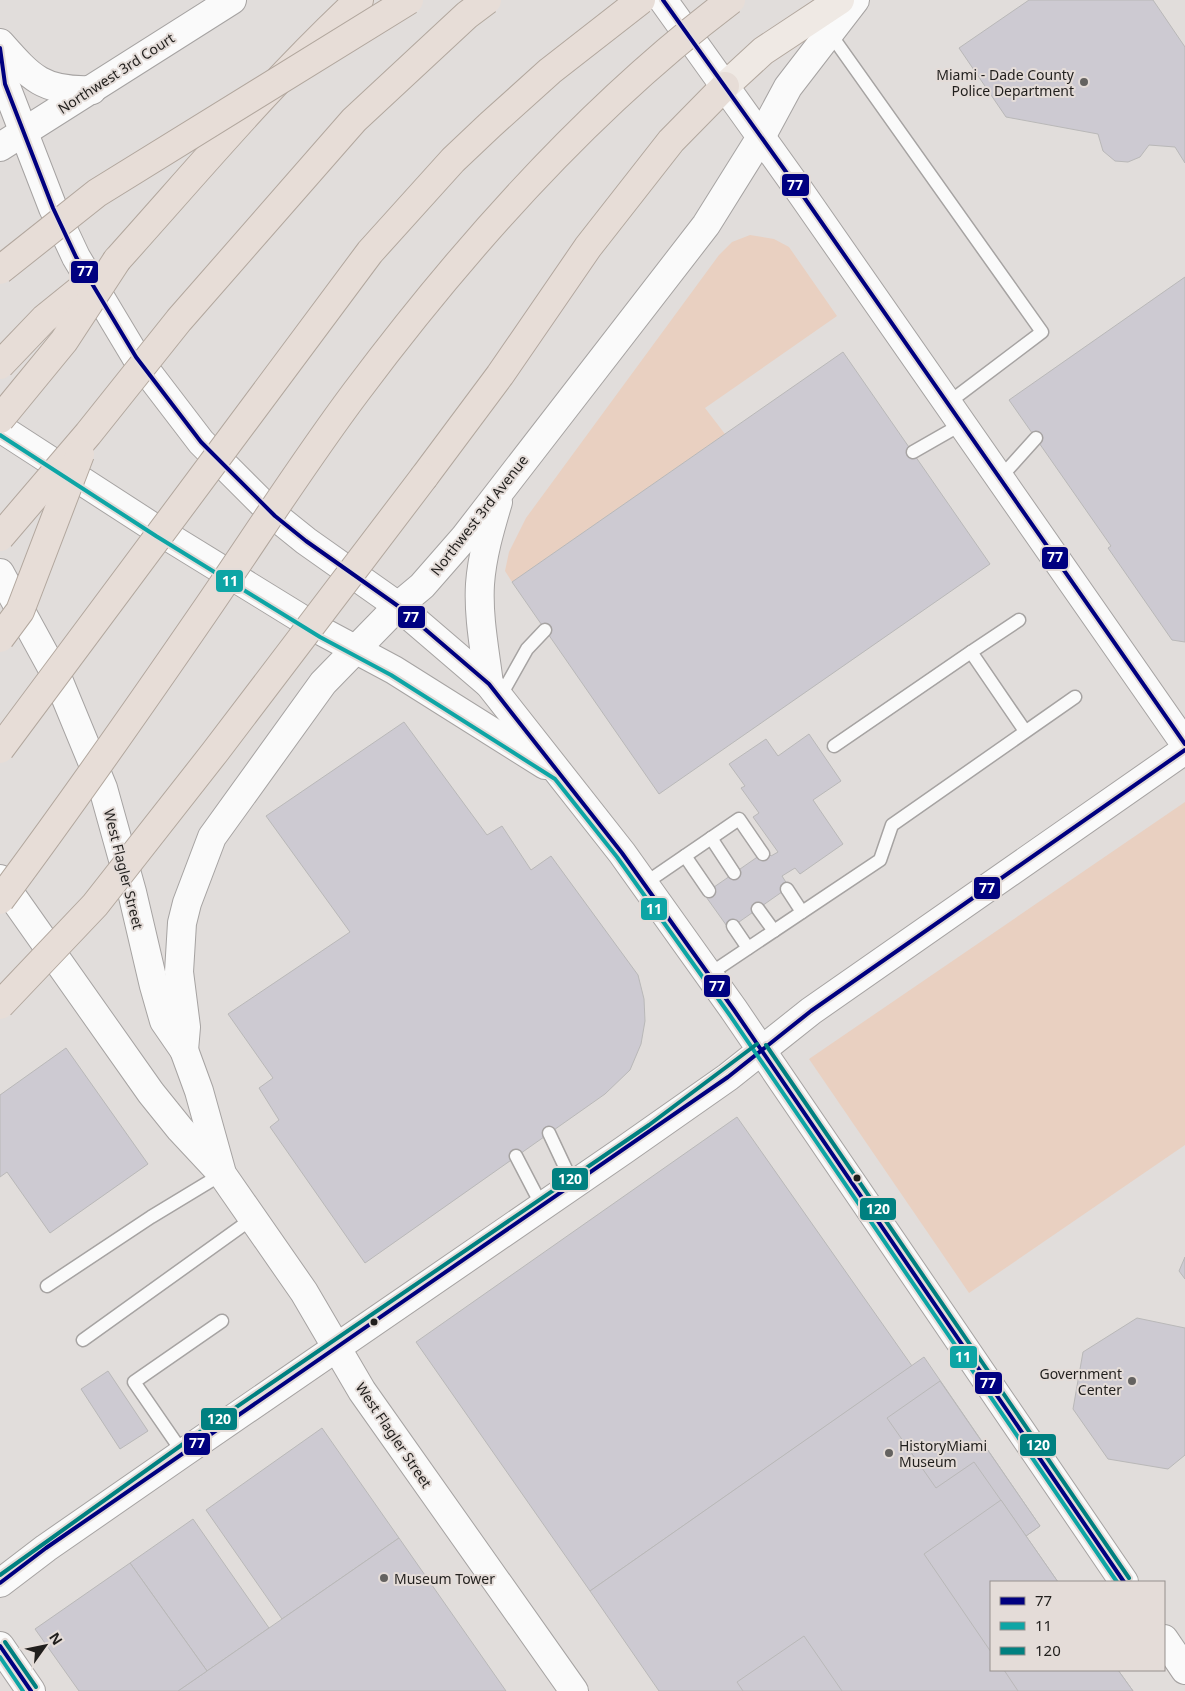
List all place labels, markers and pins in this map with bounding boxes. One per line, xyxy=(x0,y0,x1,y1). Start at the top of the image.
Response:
place label: Miami - Dade County Police Department xyxy=(936,65,1075,100)
marker: Miami - Dade County Police Department xyxy=(1078,76,1090,88)
unlabelled marker xyxy=(852,1173,862,1183)
unlabelled marker xyxy=(369,1317,379,1327)
place label: Government Center xyxy=(1039,1364,1122,1399)
marker: Government Center xyxy=(1126,1375,1138,1387)
place label: HistoryMiami Museum xyxy=(899,1436,987,1471)
marker: HistoryMiami Museum xyxy=(883,1447,895,1459)
place label: Museum Tower xyxy=(394,1569,495,1588)
marker: Museum Tower xyxy=(378,1572,390,1584)

